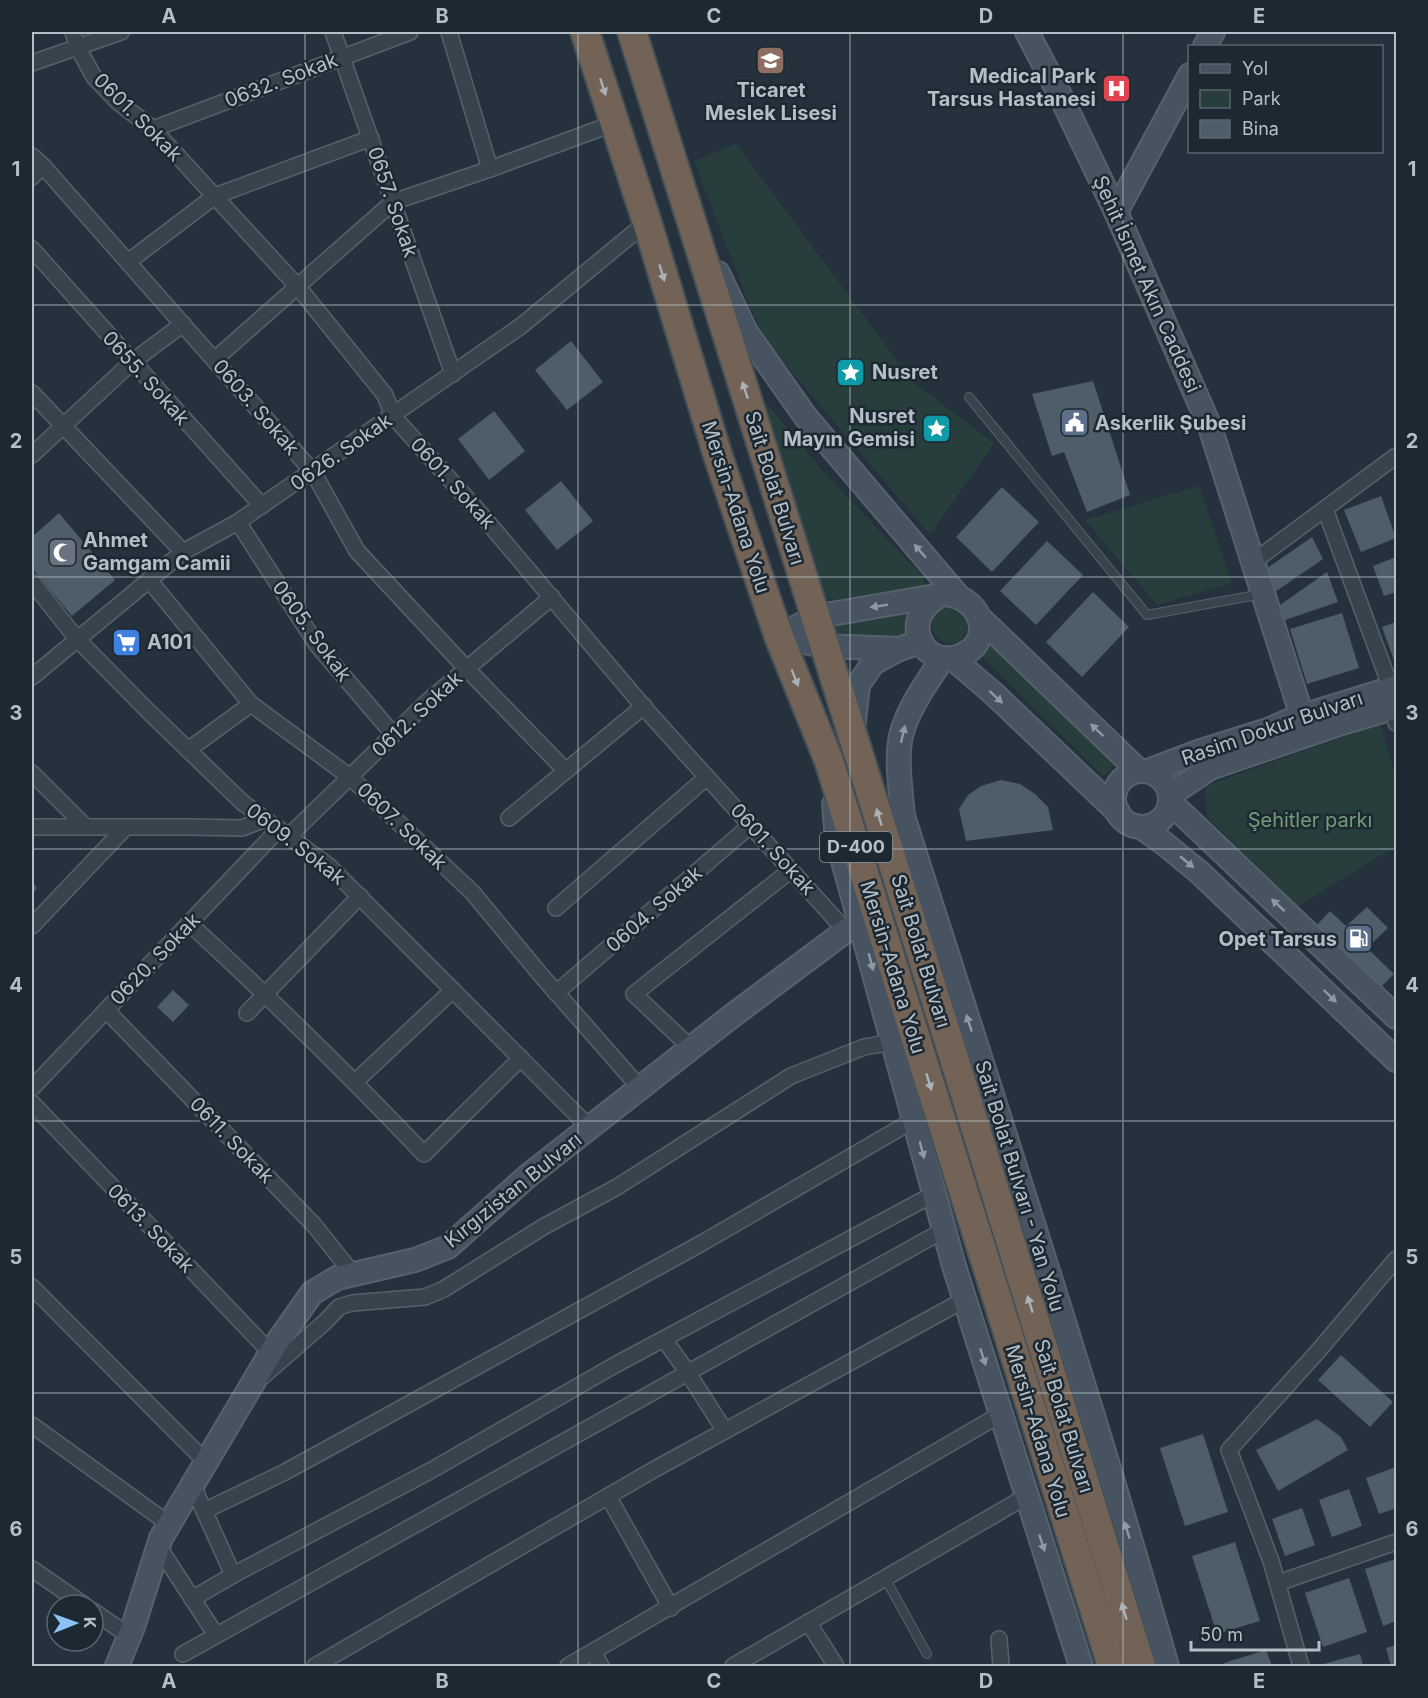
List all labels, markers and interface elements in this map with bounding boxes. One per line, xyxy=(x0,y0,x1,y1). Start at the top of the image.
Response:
text: A xyxy=(162,4,177,28)
text: B xyxy=(435,4,449,28)
text: C xyxy=(707,4,721,28)
text: D xyxy=(979,4,993,28)
text: E xyxy=(1253,4,1265,28)
school or university icon: Ticaret Meslek Lisesi xyxy=(755,44,787,76)
legend xyxy=(1188,45,1383,153)
street label: 0632. Sokak xyxy=(221,47,341,113)
text: Yol xyxy=(1242,58,1268,79)
place label: Medical Park Tarsus Hastanesi xyxy=(927,64,1096,111)
street label: 0601. Sokak xyxy=(89,68,187,166)
hospital icon: Medical Park Tarsus Hastanesi xyxy=(1101,72,1133,104)
one-way arrow xyxy=(599,78,608,96)
place label: Ticaret Meslek Lisesi xyxy=(705,78,837,125)
text: Park xyxy=(1242,88,1281,109)
text: Bina xyxy=(1242,118,1279,139)
street label: 0657. Sokak xyxy=(363,144,423,260)
text: 1 xyxy=(12,157,20,181)
text: 1 xyxy=(1408,157,1416,181)
street label: Şehit İsmet Akın Caddesi xyxy=(1088,171,1207,396)
one-way arrow xyxy=(658,264,667,282)
street label: 0655. Sokak xyxy=(98,326,194,430)
street label: 0603. Sokak xyxy=(208,354,304,460)
place icon: Nusret xyxy=(835,356,867,388)
place label: Nusret xyxy=(872,360,938,384)
one-way arrow xyxy=(740,381,749,399)
place label: Nusret Mayın Gemisi xyxy=(783,404,915,451)
public building icon: Askerlik Şubesi xyxy=(1058,407,1090,439)
street label: 0626. Sokak xyxy=(286,408,396,496)
street label: Sait Bolat Bulvarı xyxy=(740,408,810,568)
place label: Askerlik Şubesi xyxy=(1095,411,1246,435)
place icon: Nusret Mayın Gemisi xyxy=(920,412,952,444)
street label: Mersin-Adana Yolu xyxy=(697,418,775,596)
text: 2 xyxy=(10,429,22,453)
text: 2 xyxy=(1406,429,1418,453)
street label: 0601. Sokak xyxy=(406,432,500,534)
place label: Ahmet Gamgam Camii xyxy=(83,528,231,575)
mosque icon: Ahmet Gamgam Camii xyxy=(46,536,78,568)
one-way arrow xyxy=(914,544,927,559)
street label: 0605. Sokak xyxy=(267,576,357,686)
one-way arrow xyxy=(870,602,889,611)
supermarket icon: A101 xyxy=(110,626,142,658)
place label: A101 xyxy=(147,630,192,654)
street label: 0612. Sokak xyxy=(367,666,467,762)
one-way arrow xyxy=(790,669,800,687)
street label: Rasim Dokur Bulvarı xyxy=(1178,686,1366,770)
one-way arrow xyxy=(988,690,1003,703)
text: 3 xyxy=(10,701,22,725)
text: 3 xyxy=(1406,701,1418,725)
one-way arrow xyxy=(899,724,908,743)
one-way arrow xyxy=(1090,724,1104,738)
street label: 0607. Sokak xyxy=(352,777,452,875)
street label: 0609. Sokak xyxy=(242,798,350,890)
street label: 0601. Sokak xyxy=(726,798,820,900)
one-way arrow xyxy=(874,807,883,825)
park label: Şehitler parkı xyxy=(1248,808,1372,832)
road number: D-400 xyxy=(820,832,892,862)
one-way arrow xyxy=(1179,856,1195,869)
street label: 0604. Sokak xyxy=(601,861,707,957)
street label: Sait Bolat Bulvarı xyxy=(886,871,956,1031)
street label: Mersin-Adana Yolu xyxy=(855,878,931,1056)
one-way arrow xyxy=(1271,898,1285,912)
street label: 0620. Sokak xyxy=(105,908,205,1010)
fuel station icon: Opet Tarsus xyxy=(1342,923,1374,955)
place label: Opet Tarsus xyxy=(1219,927,1337,951)
one-way arrow xyxy=(866,952,876,971)
text: 4 xyxy=(9,973,23,997)
text: 4 xyxy=(1405,973,1419,997)
one-way arrow xyxy=(1322,988,1336,1002)
one-way arrow xyxy=(964,1014,973,1032)
street label: Sait Bolat Bulvarı - Yan Yolu xyxy=(970,1058,1070,1314)
one-way arrow xyxy=(925,1073,935,1091)
street label: 0611. Sokak xyxy=(185,1092,279,1188)
street label: Kırgızistan Bulvarı xyxy=(440,1127,586,1253)
one-way arrow xyxy=(918,1141,927,1159)
street label: 0613. Sokak xyxy=(103,1178,199,1278)
text: 5 xyxy=(10,1245,22,1269)
text: 5 xyxy=(1406,1245,1418,1269)
one-way arrow xyxy=(1025,1295,1034,1313)
street label: Sait Bolat Bulvarı xyxy=(1029,1336,1099,1496)
street label: Mersin-Adana Yolu xyxy=(1000,1342,1076,1520)
one-way arrow xyxy=(978,1348,988,1366)
text: 6 xyxy=(10,1517,23,1541)
text: 6 xyxy=(1406,1517,1419,1541)
one-way arrow xyxy=(1122,1521,1131,1539)
one-way arrow xyxy=(1038,1534,1047,1552)
north arrow xyxy=(45,1593,105,1653)
one-way arrow xyxy=(1119,1602,1128,1620)
scale bar xyxy=(1191,1614,1318,1652)
text: K xyxy=(80,1617,100,1629)
text: 50 m xyxy=(1200,1624,1243,1645)
text: A xyxy=(162,1669,177,1693)
text: B xyxy=(435,1669,449,1693)
text: C xyxy=(707,1669,721,1693)
text: D xyxy=(979,1669,993,1693)
text: E xyxy=(1253,1669,1265,1693)

